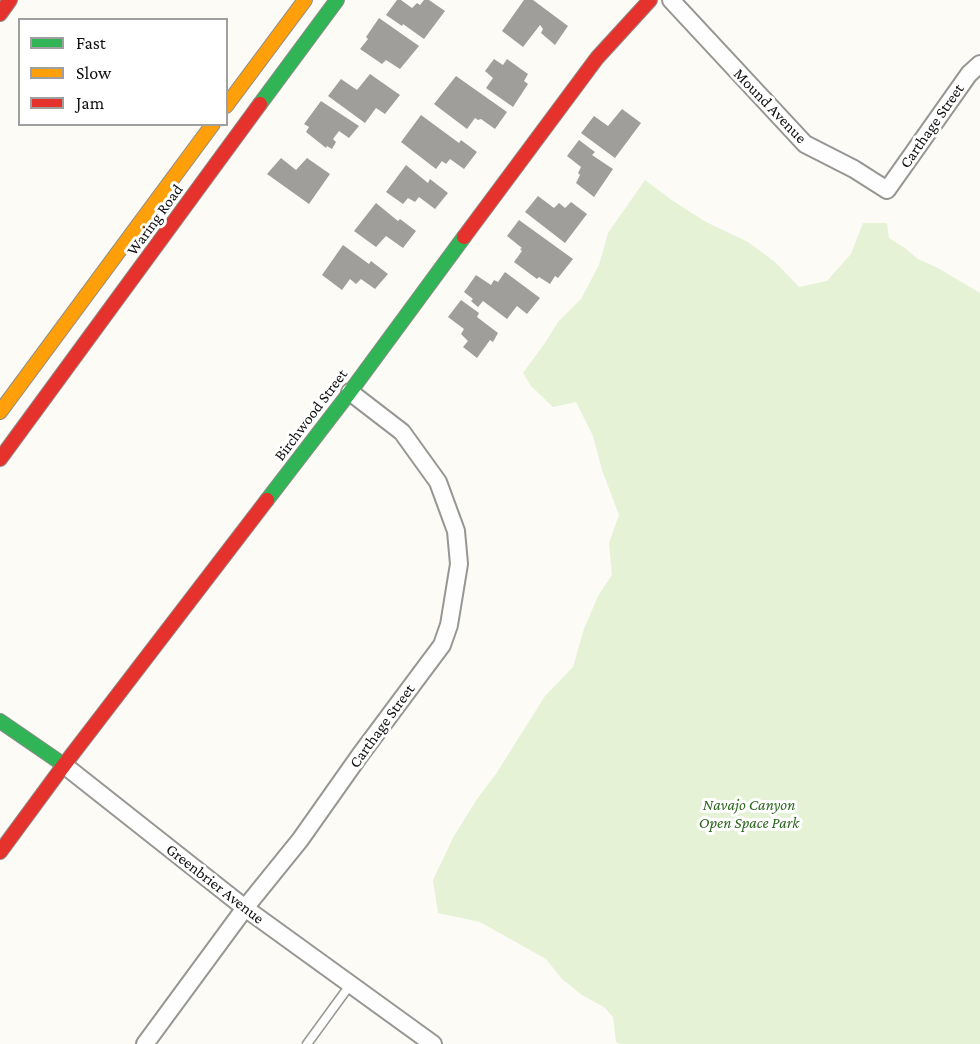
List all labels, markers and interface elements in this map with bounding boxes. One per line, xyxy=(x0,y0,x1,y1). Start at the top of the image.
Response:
legend xyxy=(18,18,228,126)
text: Fast xyxy=(76,33,106,53)
text: Slow xyxy=(76,63,111,83)
street label: Mound Avenue xyxy=(729,64,811,148)
street label: Carthage Street xyxy=(896,80,968,172)
text: Jam xyxy=(76,93,104,113)
street label: Waring Road xyxy=(123,181,187,259)
street label: Birchwood Street xyxy=(270,365,352,465)
street label: Carthage Street xyxy=(345,680,419,772)
park label: Navajo Canyon Open Space Park xyxy=(699,795,799,833)
street label: Greenbrier Avenue xyxy=(162,840,268,928)

